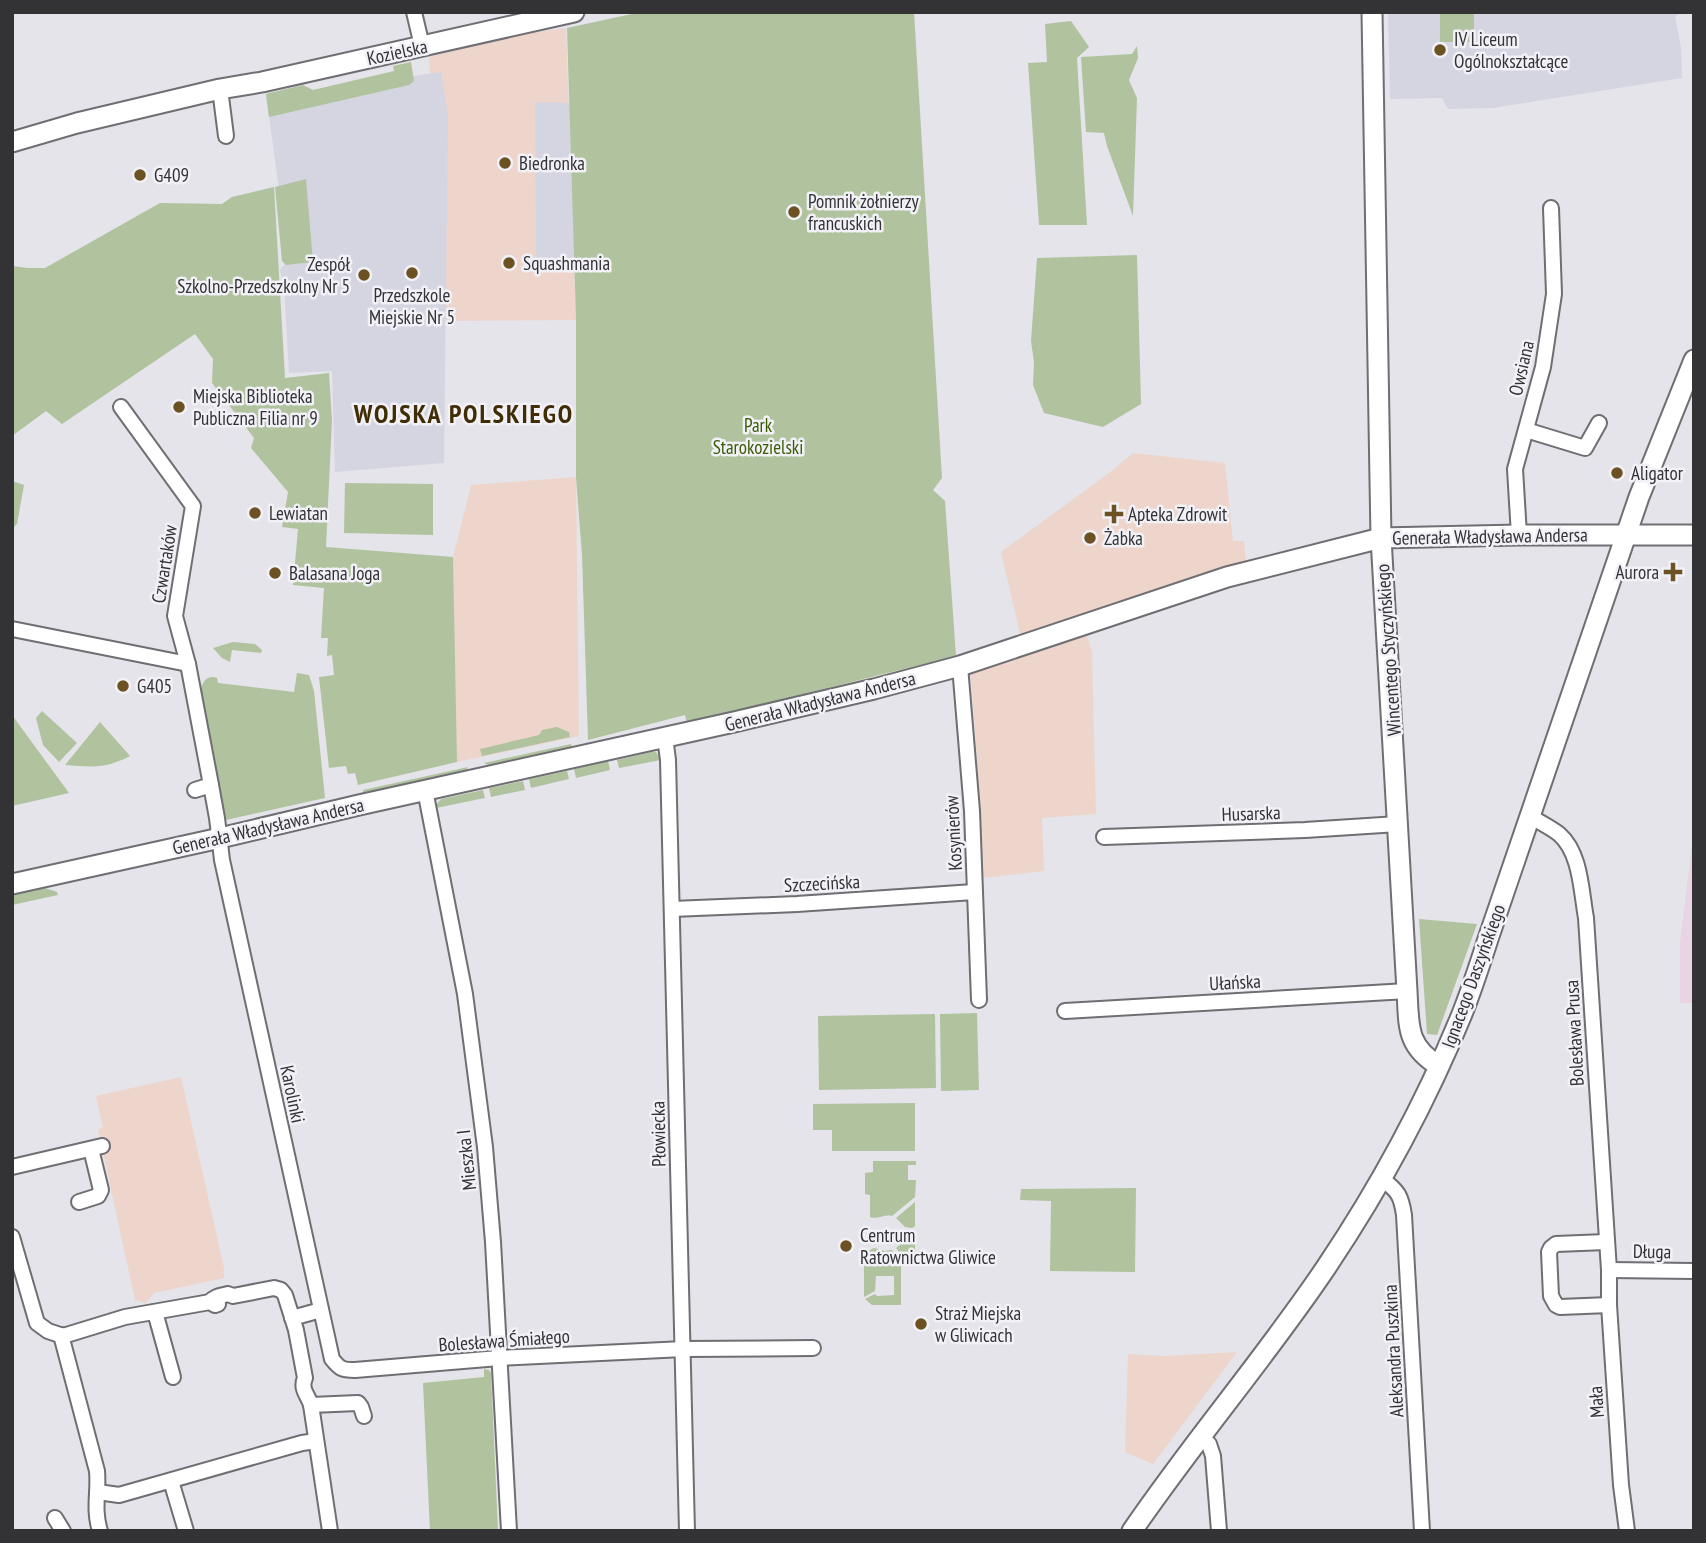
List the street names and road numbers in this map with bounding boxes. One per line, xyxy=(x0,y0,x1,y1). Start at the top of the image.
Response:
street label: Kozielska xyxy=(365,34,429,70)
street label: Owsiana xyxy=(1503,338,1539,398)
street label: Czwartaków xyxy=(146,522,182,605)
street label: Generała Władysława Andersa xyxy=(1392,522,1588,550)
street label: Wincentego Styczyńskiego xyxy=(1370,563,1406,737)
street label: Generała Władysława Andersa xyxy=(722,666,918,736)
street label: Generała Władysława Andersa xyxy=(170,792,366,860)
street label: Kosynierów xyxy=(939,794,967,871)
street label: Husarska xyxy=(1221,800,1281,826)
street label: Szczecińska xyxy=(783,869,861,897)
street label: Ignacego Daszyńskiego xyxy=(1436,901,1510,1051)
street label: Ułańska xyxy=(1209,969,1261,995)
street label: Bolesława Prusa xyxy=(1559,979,1589,1087)
street label: Karolinki xyxy=(275,1063,311,1125)
street label: Płowiecka xyxy=(645,1101,671,1167)
street label: Mieszka I xyxy=(451,1129,481,1191)
street label: Długa xyxy=(1633,1239,1671,1263)
street label: Aleksandra Puszkina xyxy=(1378,1284,1408,1418)
street label: Bolesława Śmiałego xyxy=(438,1323,570,1357)
street label: Mała xyxy=(1583,1385,1609,1419)

